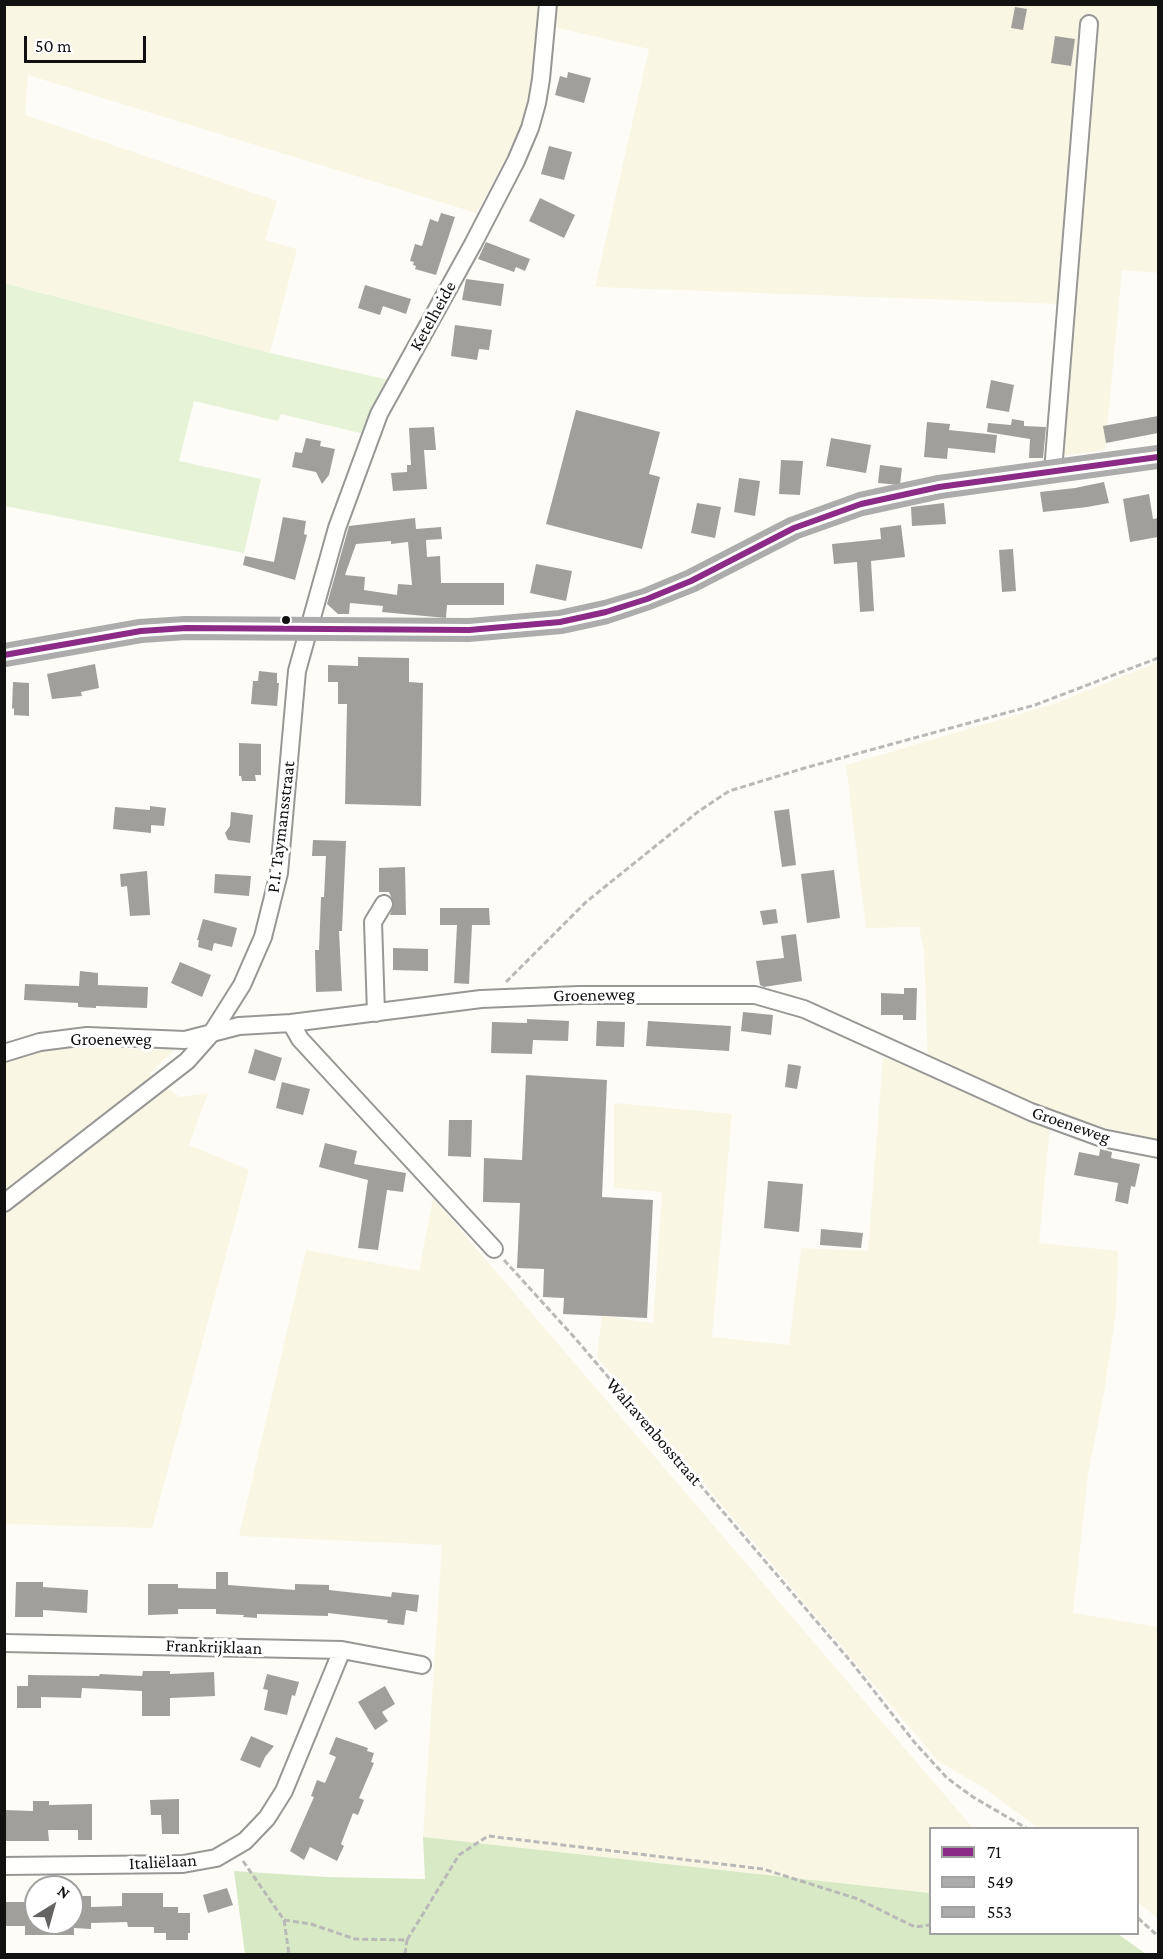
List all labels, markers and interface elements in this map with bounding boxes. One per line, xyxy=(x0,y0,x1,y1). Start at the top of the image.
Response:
scale bar xyxy=(27,24,148,62)
text: 50 m xyxy=(35,36,72,56)
street label: Ketelheide xyxy=(405,277,461,355)
unlabelled marker xyxy=(280,614,292,626)
street label: P.I. Taymansstraat xyxy=(262,760,300,894)
street label: Groeneweg xyxy=(553,983,635,1007)
street label: Groeneweg xyxy=(70,1028,152,1050)
street label: Groeneweg xyxy=(1029,1102,1113,1148)
street label: Walravenbosstraat xyxy=(601,1374,707,1490)
street label: Frankrijklaan xyxy=(165,1635,263,1659)
legend xyxy=(929,1827,1139,1935)
text: 71 xyxy=(987,1842,1001,1862)
street label: Italiëlaan xyxy=(128,1849,198,1875)
text: 549 xyxy=(987,1872,1014,1892)
north arrow xyxy=(24,1875,84,1935)
text: N xyxy=(54,1882,73,1902)
text: 553 xyxy=(987,1902,1012,1922)

